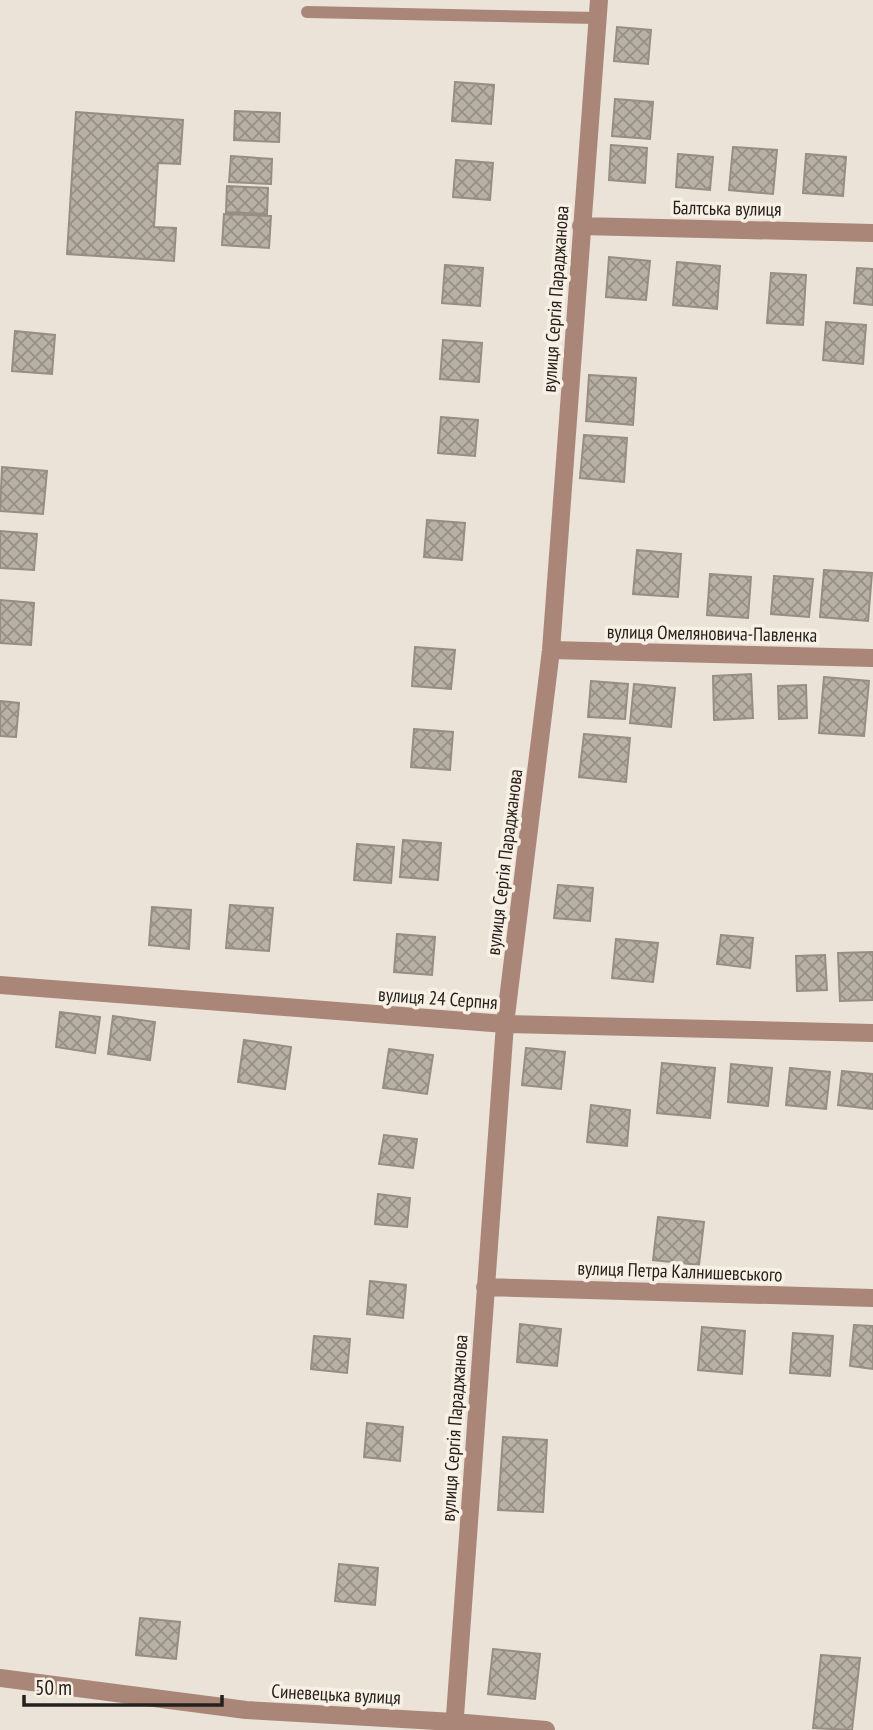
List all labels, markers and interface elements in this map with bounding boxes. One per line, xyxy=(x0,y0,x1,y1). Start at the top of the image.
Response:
street label: Балтська вулиця xyxy=(672,195,782,221)
street label: вулиця Сергія Параджанова xyxy=(537,205,573,393)
street label: вулиця Омеляновича-Павленка xyxy=(607,619,817,647)
street label: вулиця Сергія Параджанова xyxy=(481,768,527,956)
street label: вулиця 24 Серпня xyxy=(378,982,498,1014)
street label: вулиця Петра Калнишевського xyxy=(577,1255,783,1287)
street label: вулиця Сергія Параджанова xyxy=(436,1334,472,1522)
scale bar xyxy=(24,1664,222,1708)
text: 50 m xyxy=(35,1674,72,1701)
street label: Синевецька вулиця xyxy=(271,1679,401,1709)

